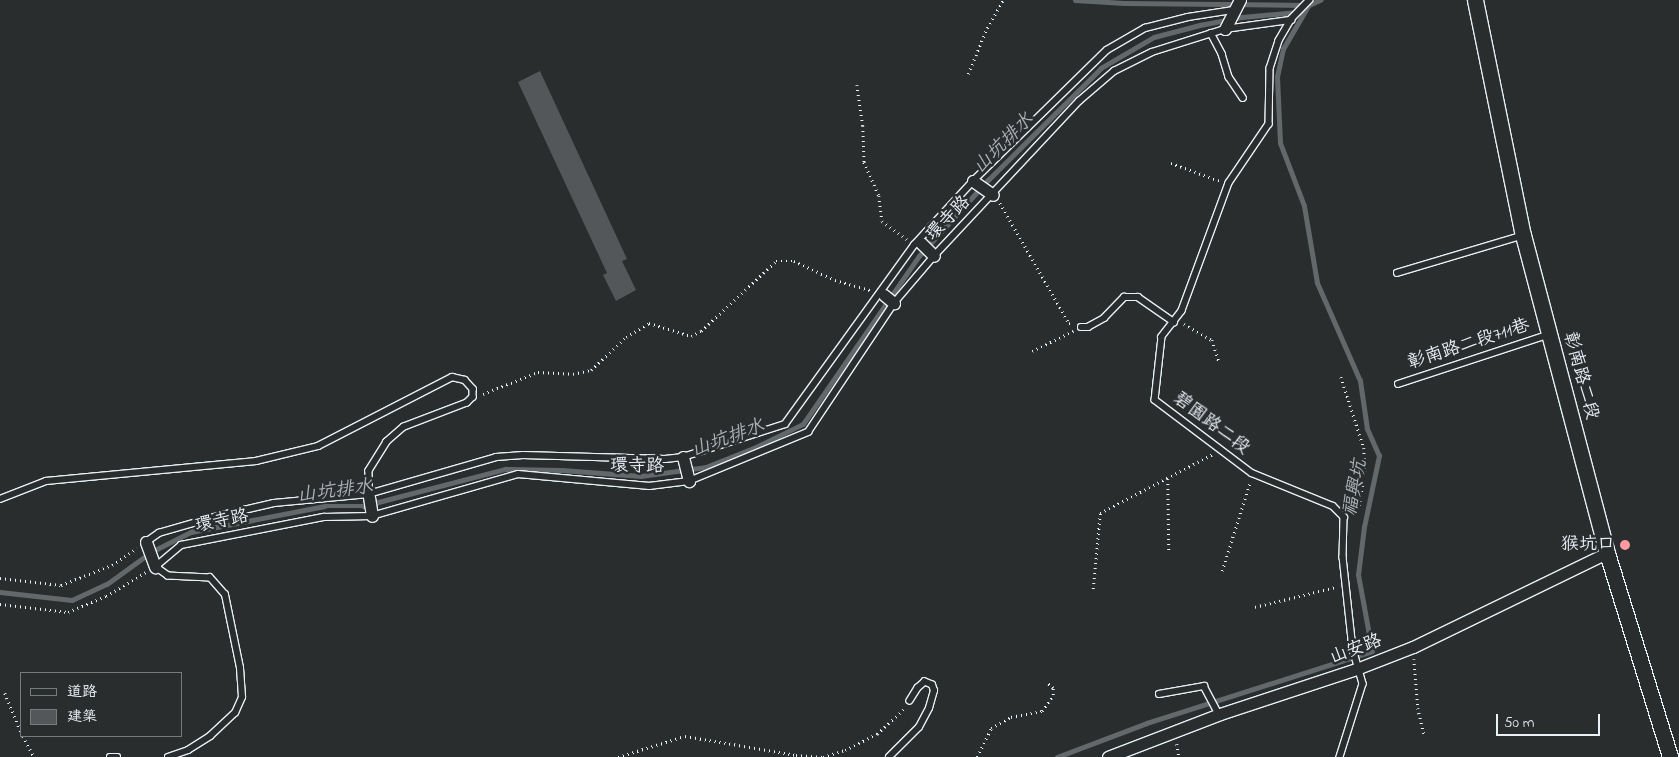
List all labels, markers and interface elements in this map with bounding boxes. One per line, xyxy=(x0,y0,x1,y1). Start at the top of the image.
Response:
water label: 山坑排水 xyxy=(969,109,1039,179)
street label: 環寺路 xyxy=(922,192,976,246)
street label: 彰南路二段711巷 xyxy=(1405,315,1533,375)
street label: 彰南路二段 xyxy=(1558,330,1602,422)
street label: 碧園路二段 xyxy=(1169,388,1253,460)
water label: 山坑排水 xyxy=(688,415,768,463)
street label: 環寺路 xyxy=(610,456,664,478)
water label: 福興坑 xyxy=(1339,458,1373,518)
water label: 山坑排水 xyxy=(296,476,374,508)
street label: 環寺路 xyxy=(193,506,251,538)
place label: 猴坑口 xyxy=(1561,534,1615,556)
marker: 猴坑口 xyxy=(1619,539,1631,551)
street label: 山安路 xyxy=(1327,631,1385,669)
legend xyxy=(20,672,182,737)
text: 道路 xyxy=(67,681,97,703)
scale bar xyxy=(1499,704,1603,736)
text: 建築 xyxy=(67,706,97,728)
text: 50 m xyxy=(1504,712,1534,734)

